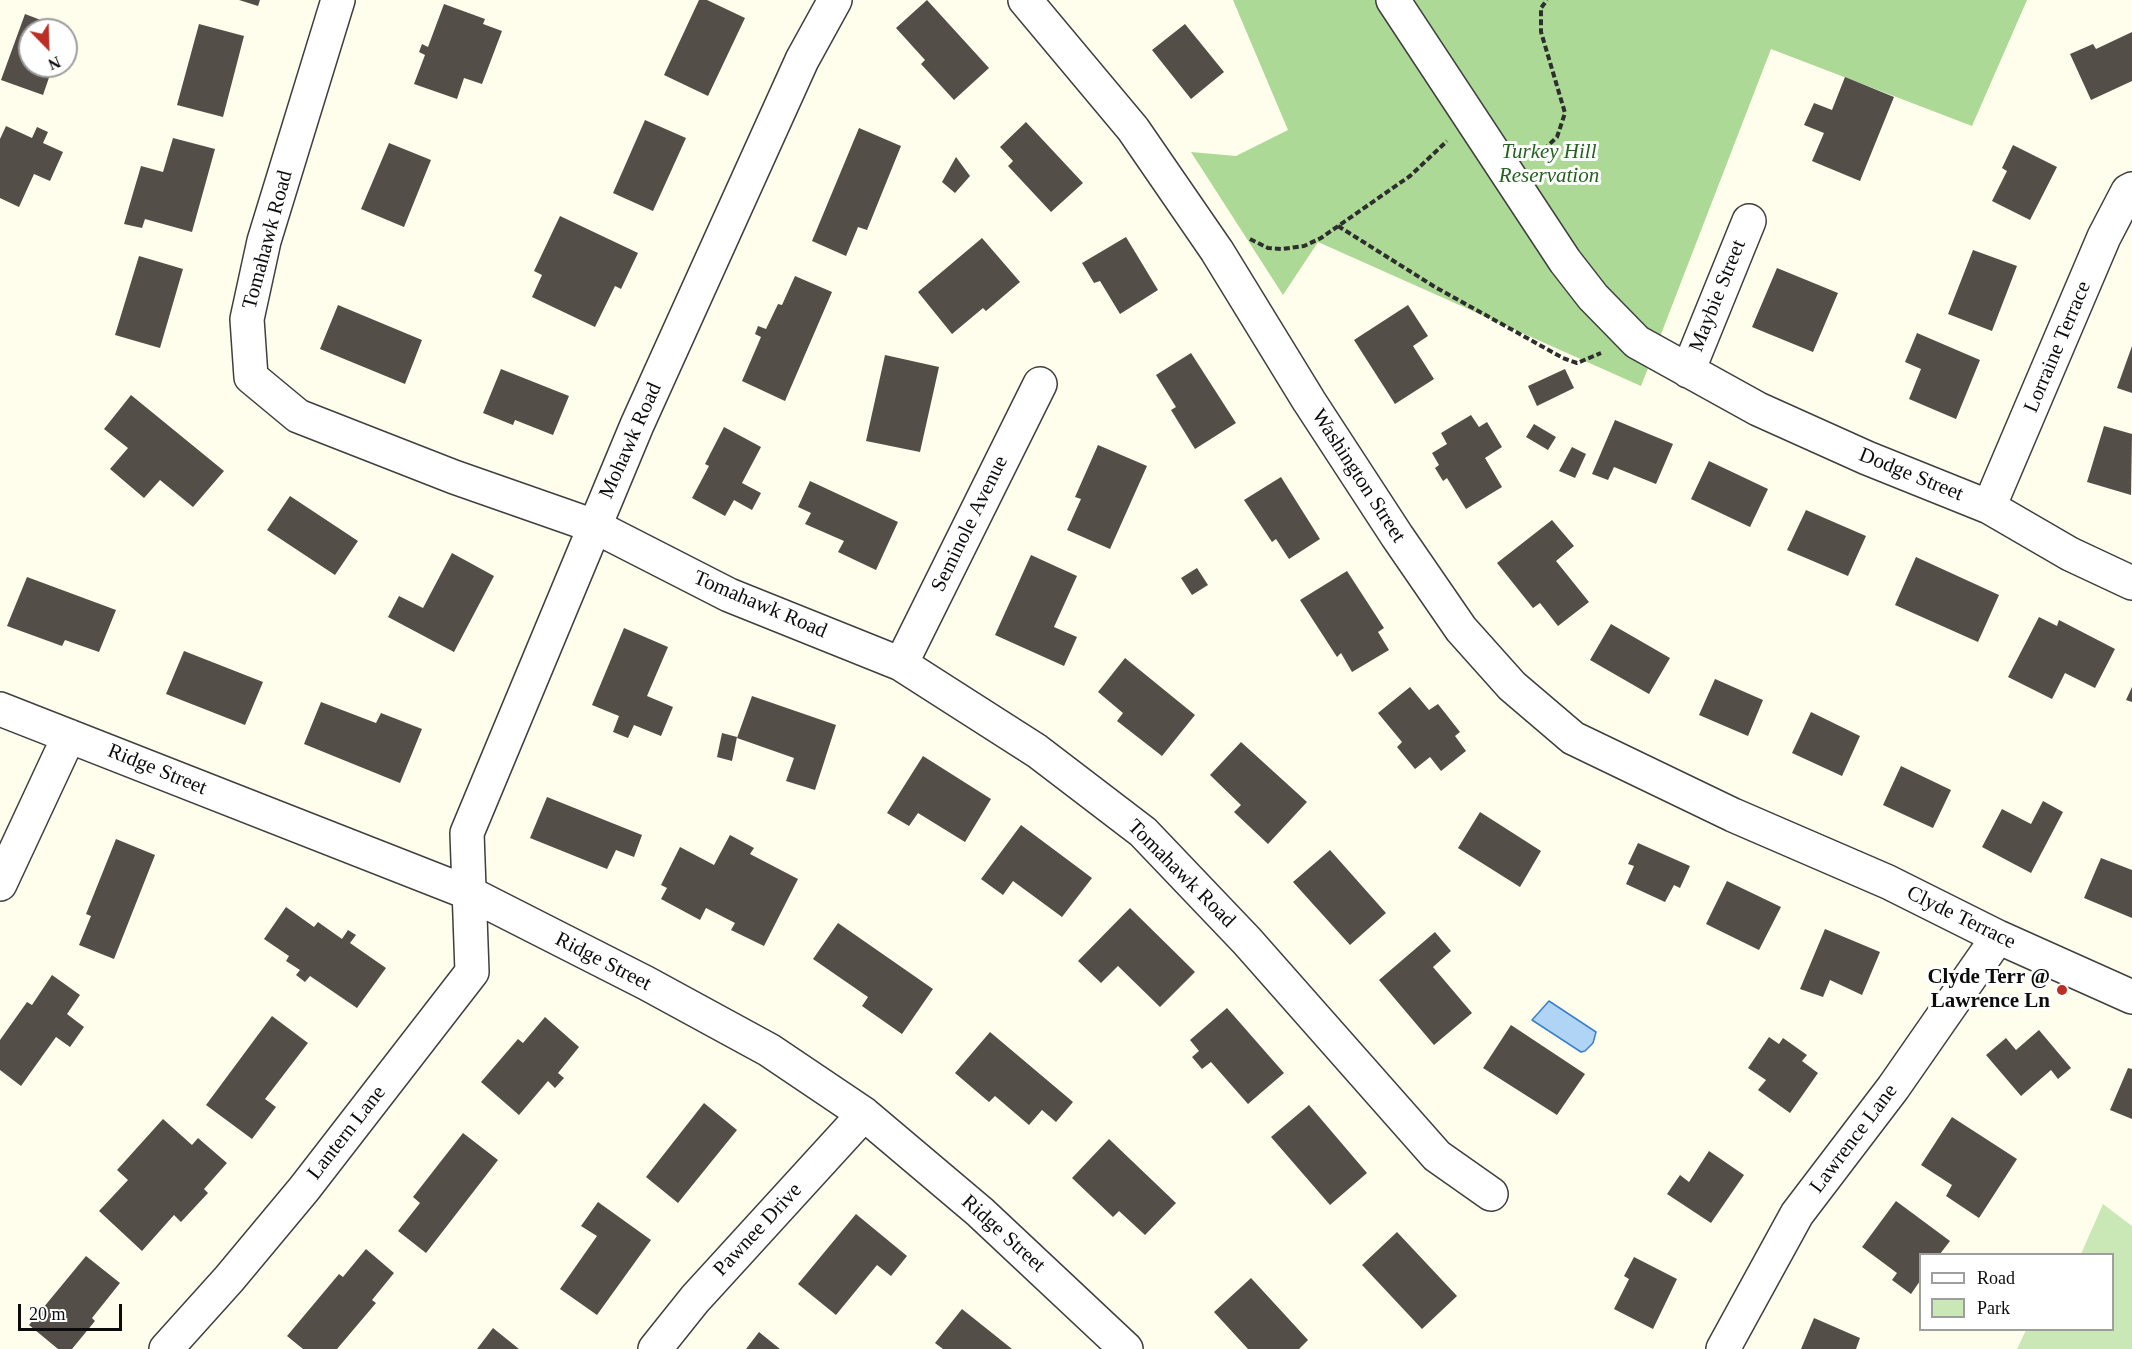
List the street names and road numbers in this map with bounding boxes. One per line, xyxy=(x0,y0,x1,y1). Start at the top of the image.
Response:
street label: Tomahawk Road xyxy=(237,168,299,312)
street label: Maybie Street xyxy=(1684,236,1752,356)
street label: Lorraine Terrace xyxy=(2019,278,2097,416)
street label: Mohawk Road xyxy=(594,379,668,503)
street label: Washington Street xyxy=(1305,405,1411,547)
street label: Dodge Street xyxy=(1855,443,1967,507)
street label: Seminole Avenue xyxy=(926,452,1014,596)
street label: Tomahawk Road xyxy=(689,566,831,644)
street label: Ridge Street xyxy=(104,739,210,801)
street label: Tomahawk Road xyxy=(1122,815,1240,933)
street label: Clyde Terrace xyxy=(1902,881,2020,955)
street label: Ridge Street xyxy=(551,927,655,997)
street label: Lawrence Lane xyxy=(1805,1080,1903,1198)
street label: Lantern Lane xyxy=(302,1081,392,1185)
street label: Pawnee Drive xyxy=(708,1178,808,1282)
street label: Ridge Street xyxy=(956,1190,1050,1278)

